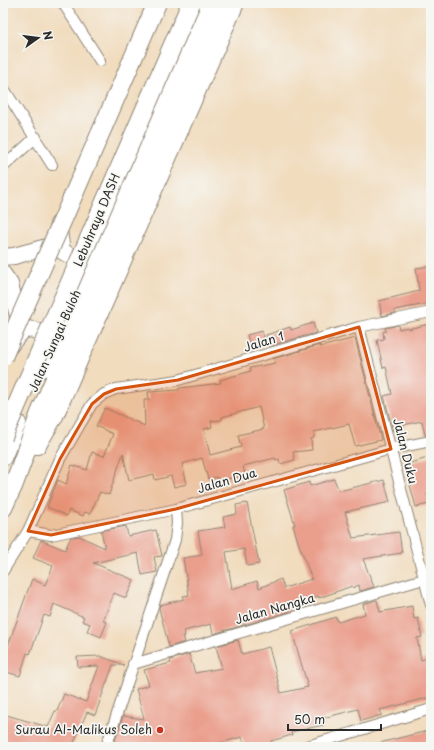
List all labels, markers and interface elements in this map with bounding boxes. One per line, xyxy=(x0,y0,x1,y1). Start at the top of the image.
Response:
north arrow xyxy=(18,18,58,58)
text: N xyxy=(39,29,58,42)
street label: Lebuhraya DASH xyxy=(68,170,124,269)
street label: Jalan Sungai Buloh xyxy=(23,286,85,395)
street label: Jalan 1 xyxy=(241,326,286,356)
street label: Jalan Duku xyxy=(389,416,423,485)
street label: Jalan Dua xyxy=(195,463,259,497)
street label: Jalan Nangka xyxy=(233,588,317,628)
scale bar xyxy=(288,706,381,732)
text: 50 m xyxy=(294,710,325,728)
place label: Surau Al-Malikus Soleh xyxy=(15,720,152,738)
marker: Surau Al-Malikus Soleh xyxy=(155,725,165,735)

